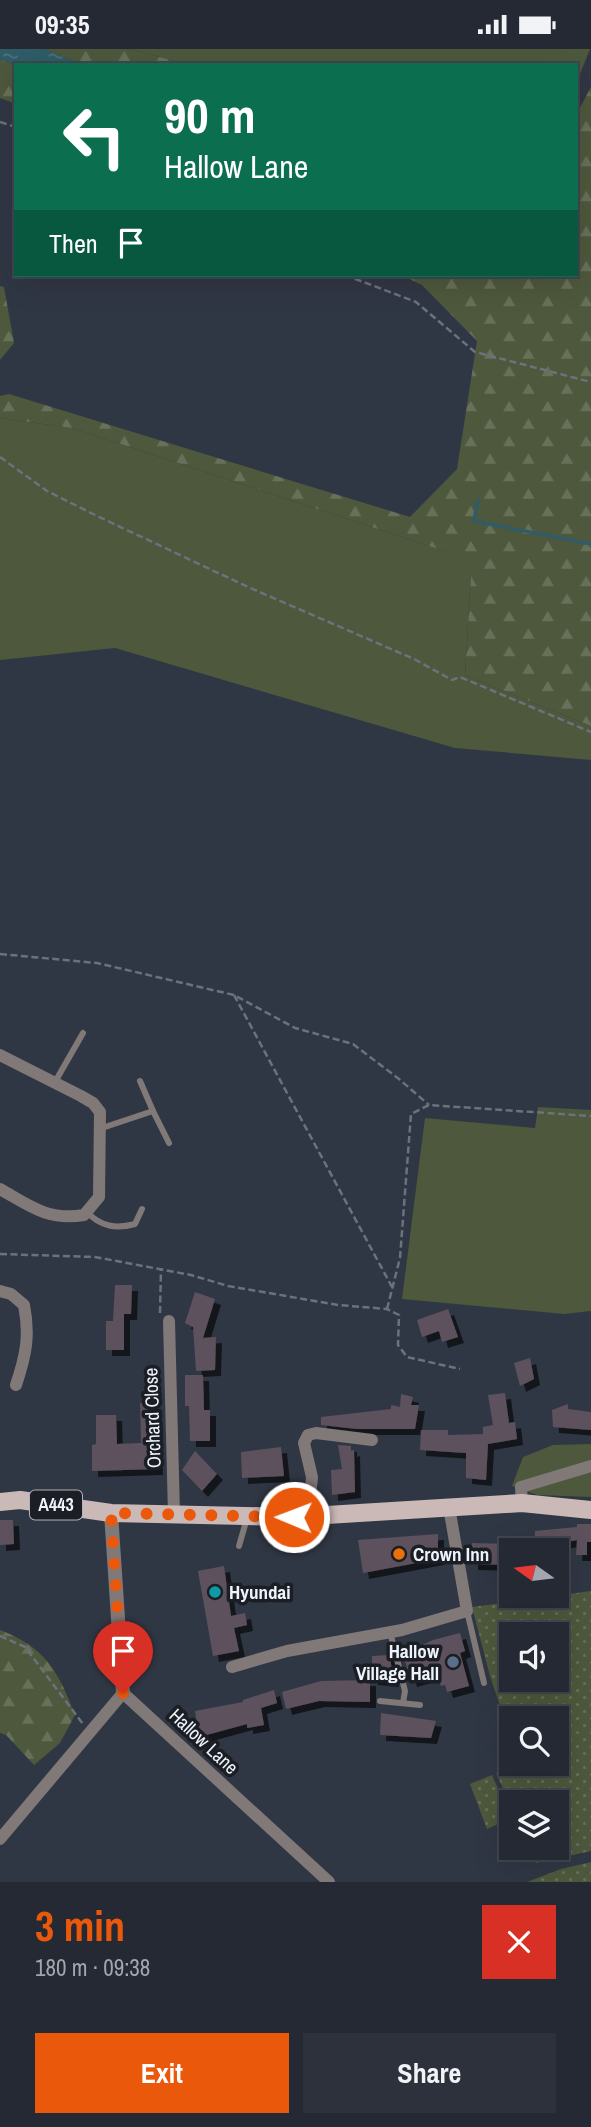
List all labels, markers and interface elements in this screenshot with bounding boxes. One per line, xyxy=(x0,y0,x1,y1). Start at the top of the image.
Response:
text: 09:35 xyxy=(35,7,90,42)
text: 90 m xyxy=(164,82,256,148)
icon: left xyxy=(49,91,140,182)
text: Hallow Lane xyxy=(164,145,308,188)
icon: arrive xyxy=(112,224,150,262)
text: Then xyxy=(49,226,98,261)
street label: Orchard Close xyxy=(137,1367,167,1469)
position arrow xyxy=(257,1480,331,1554)
road number: A443 xyxy=(30,1491,82,1519)
north arrow xyxy=(499,1538,569,1608)
map controls xyxy=(499,1538,569,1860)
place label: Crown Inn xyxy=(413,1541,489,1567)
marker: Crown Inn xyxy=(391,1546,407,1562)
place label: Hyundai xyxy=(229,1579,290,1605)
marker: Hyundai xyxy=(207,1584,223,1600)
pin xyxy=(93,1621,153,1693)
button: sound xyxy=(499,1622,569,1692)
icon: arrive xyxy=(104,1632,142,1670)
place label: Hallow Village Hall xyxy=(356,1638,440,1686)
marker: Hallow Village Hall xyxy=(445,1654,461,1670)
street label: Hallow Lane xyxy=(164,1702,244,1780)
button: search xyxy=(499,1706,569,1776)
button: layers xyxy=(499,1790,569,1860)
text: 3 min xyxy=(35,1898,125,1954)
button: close xyxy=(482,1905,556,1979)
text: 180 m · 09:38 xyxy=(35,1952,150,1983)
button: Exit xyxy=(35,2033,289,2113)
button: Share xyxy=(303,2033,556,2113)

